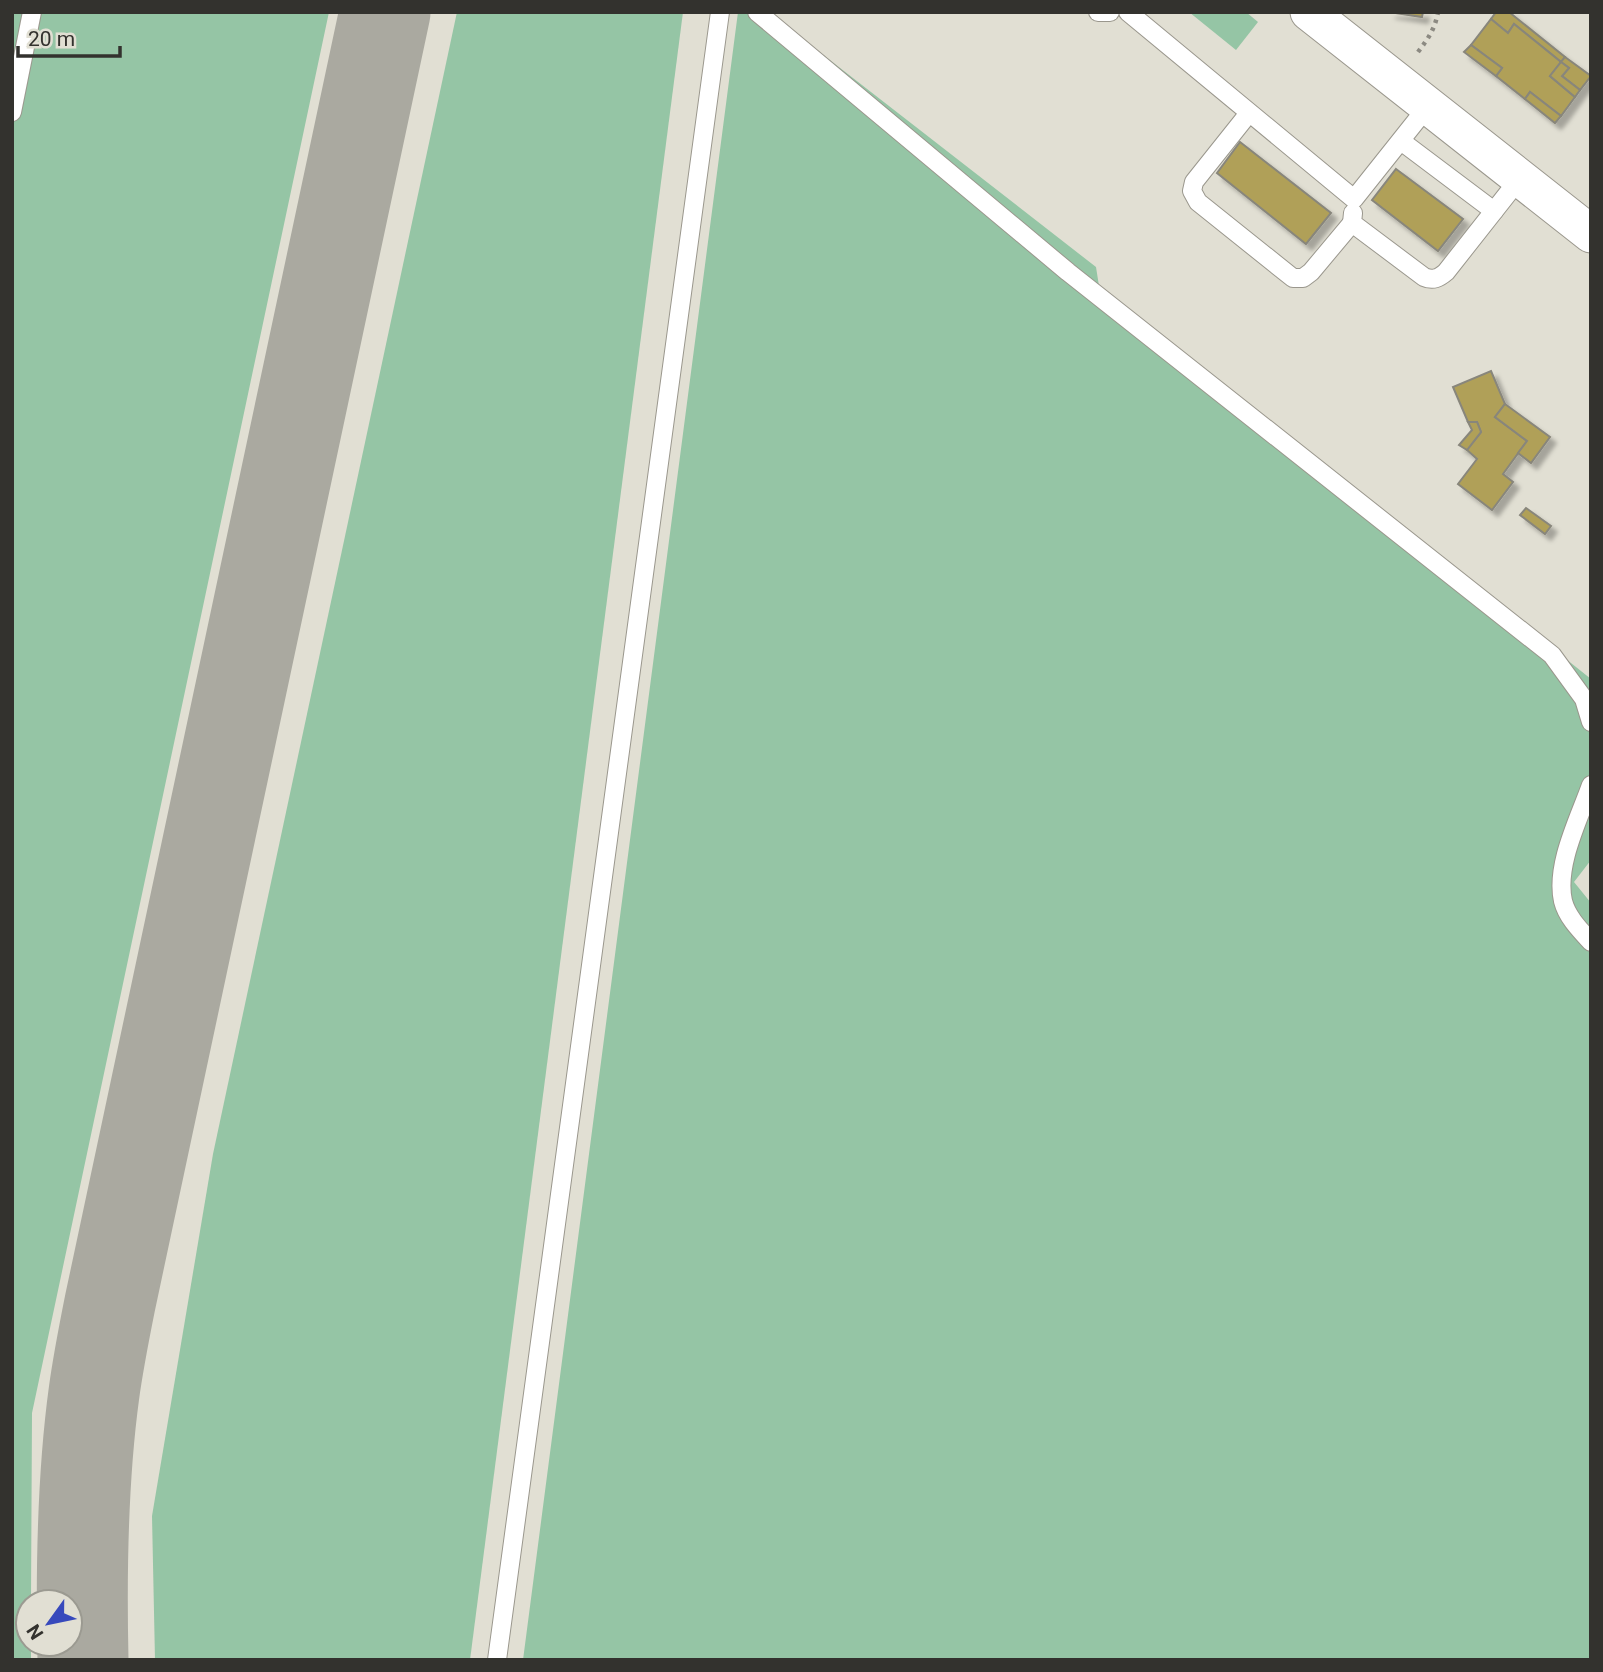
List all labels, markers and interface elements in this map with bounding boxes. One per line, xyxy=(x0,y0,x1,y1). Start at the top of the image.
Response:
scale bar xyxy=(18,14,119,58)
text: 20 m xyxy=(28,27,75,51)
north arrow xyxy=(14,1588,84,1658)
text: N xyxy=(22,1620,48,1644)

